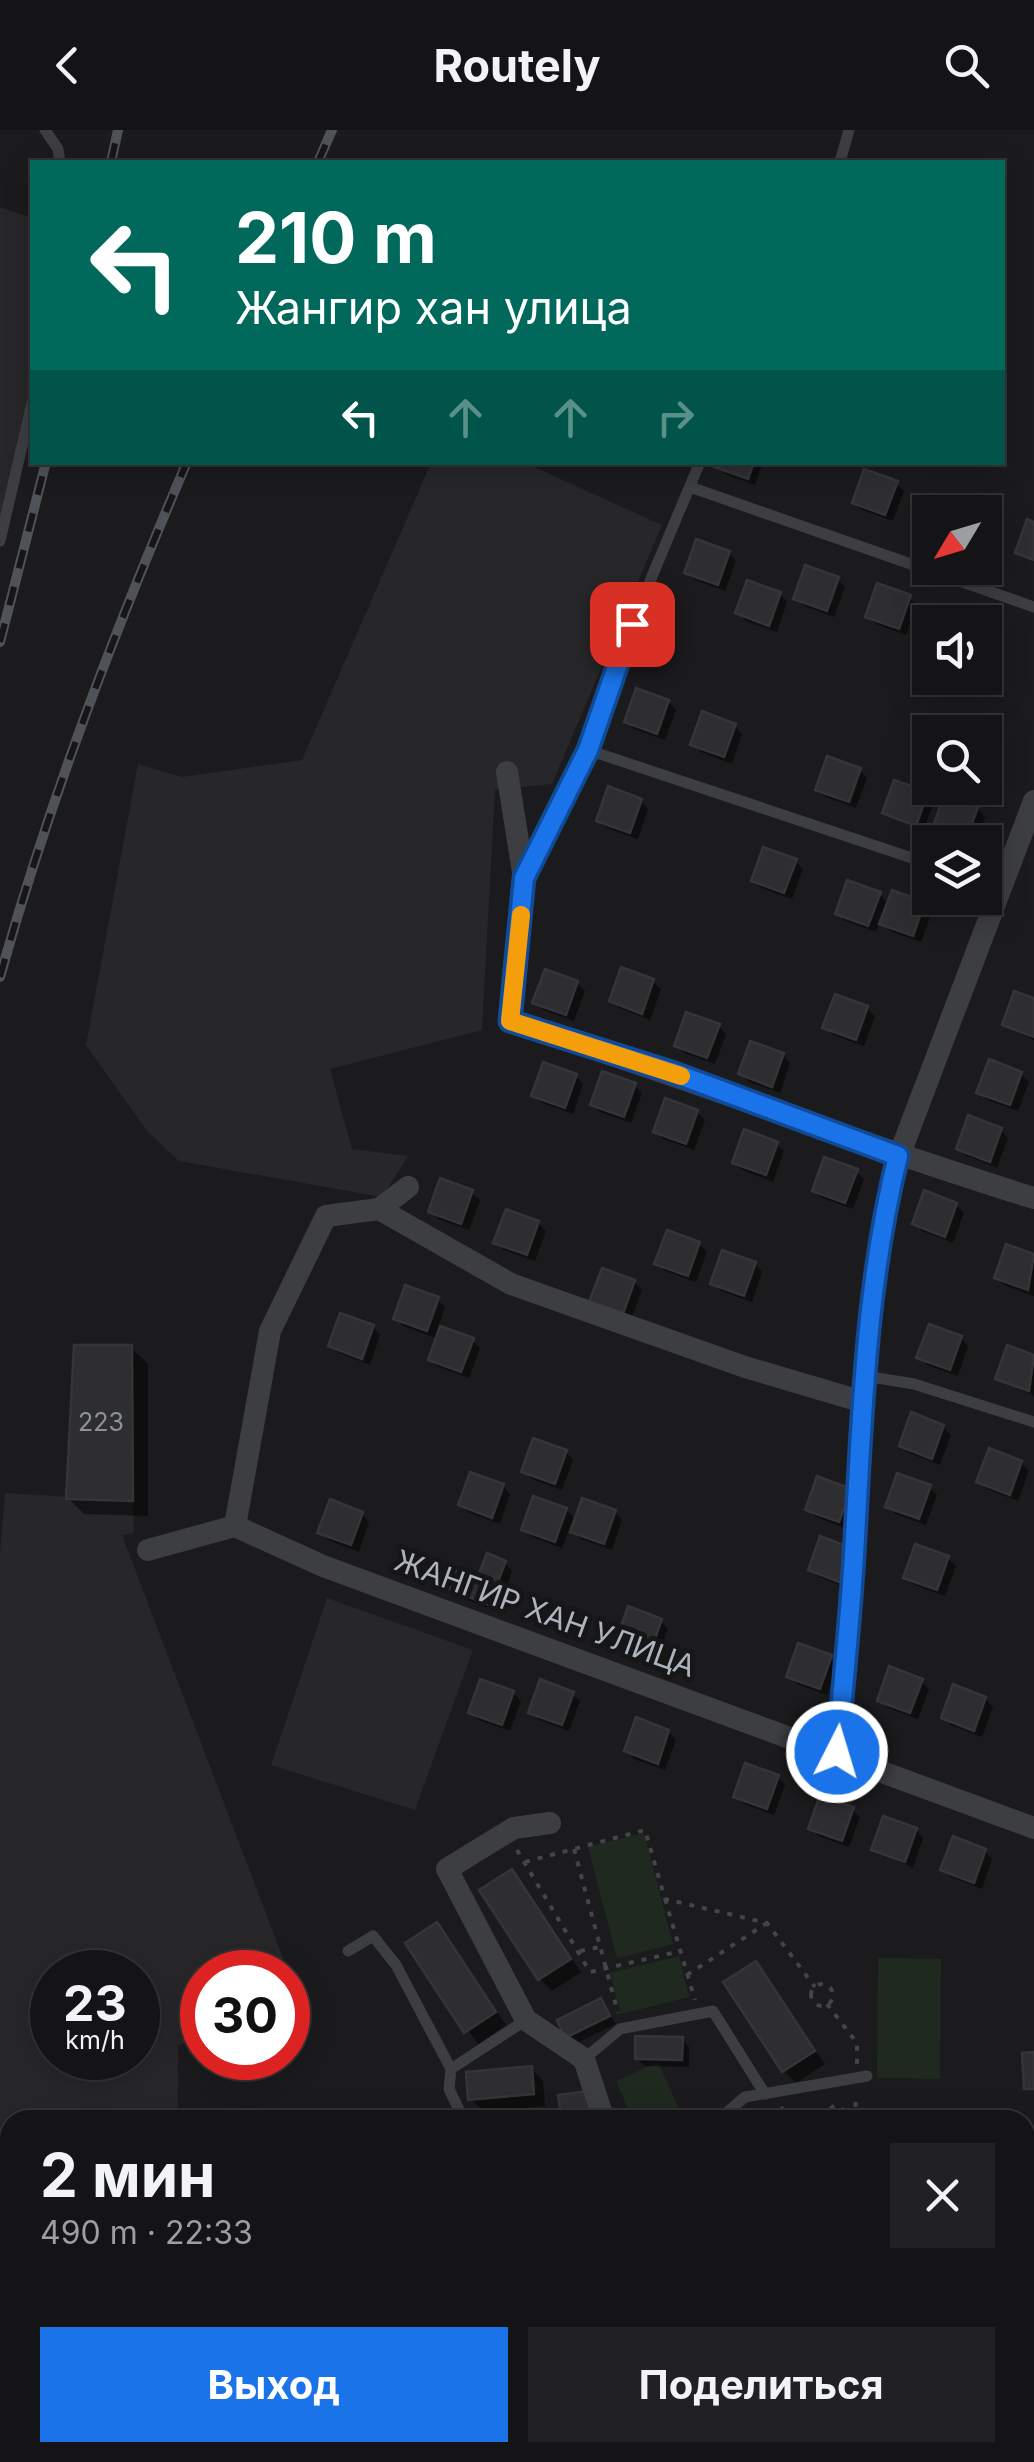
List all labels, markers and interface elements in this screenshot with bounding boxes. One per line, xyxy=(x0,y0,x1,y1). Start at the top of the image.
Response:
icon: back xyxy=(40,38,95,93)
text: Routely xyxy=(433,38,601,93)
icon: search xyxy=(939,38,994,93)
text: 210 m xyxy=(235,195,437,280)
icon: left xyxy=(70,200,200,330)
text: Жангир хан улица xyxy=(235,280,632,335)
icon: left xyxy=(333,390,388,445)
icon: ahead xyxy=(438,390,493,445)
icon: ahead xyxy=(543,390,598,445)
icon: right xyxy=(648,390,703,445)
north arrow xyxy=(912,495,1002,585)
map controls xyxy=(912,495,1002,915)
pin xyxy=(590,582,675,667)
icon: arrive xyxy=(605,597,660,652)
button: sound xyxy=(912,605,1002,695)
button: search xyxy=(912,715,1002,805)
button: layers xyxy=(912,825,1002,915)
house number: 223 xyxy=(78,1407,124,1437)
street label: ЖАНГИР ХАН УЛИЦА xyxy=(390,1542,701,1684)
position arrow xyxy=(785,1700,889,1804)
speed limit sign: 30 xyxy=(180,1950,310,2080)
text: 23 xyxy=(63,1973,127,2033)
text: km/h xyxy=(65,2025,125,2055)
text: 2 мин xyxy=(40,2139,215,2211)
button: close xyxy=(890,2143,995,2248)
text: 490 m · 22:33 xyxy=(40,2213,253,2252)
button: Выход xyxy=(40,2327,508,2442)
button: Поделиться xyxy=(528,2327,995,2442)

